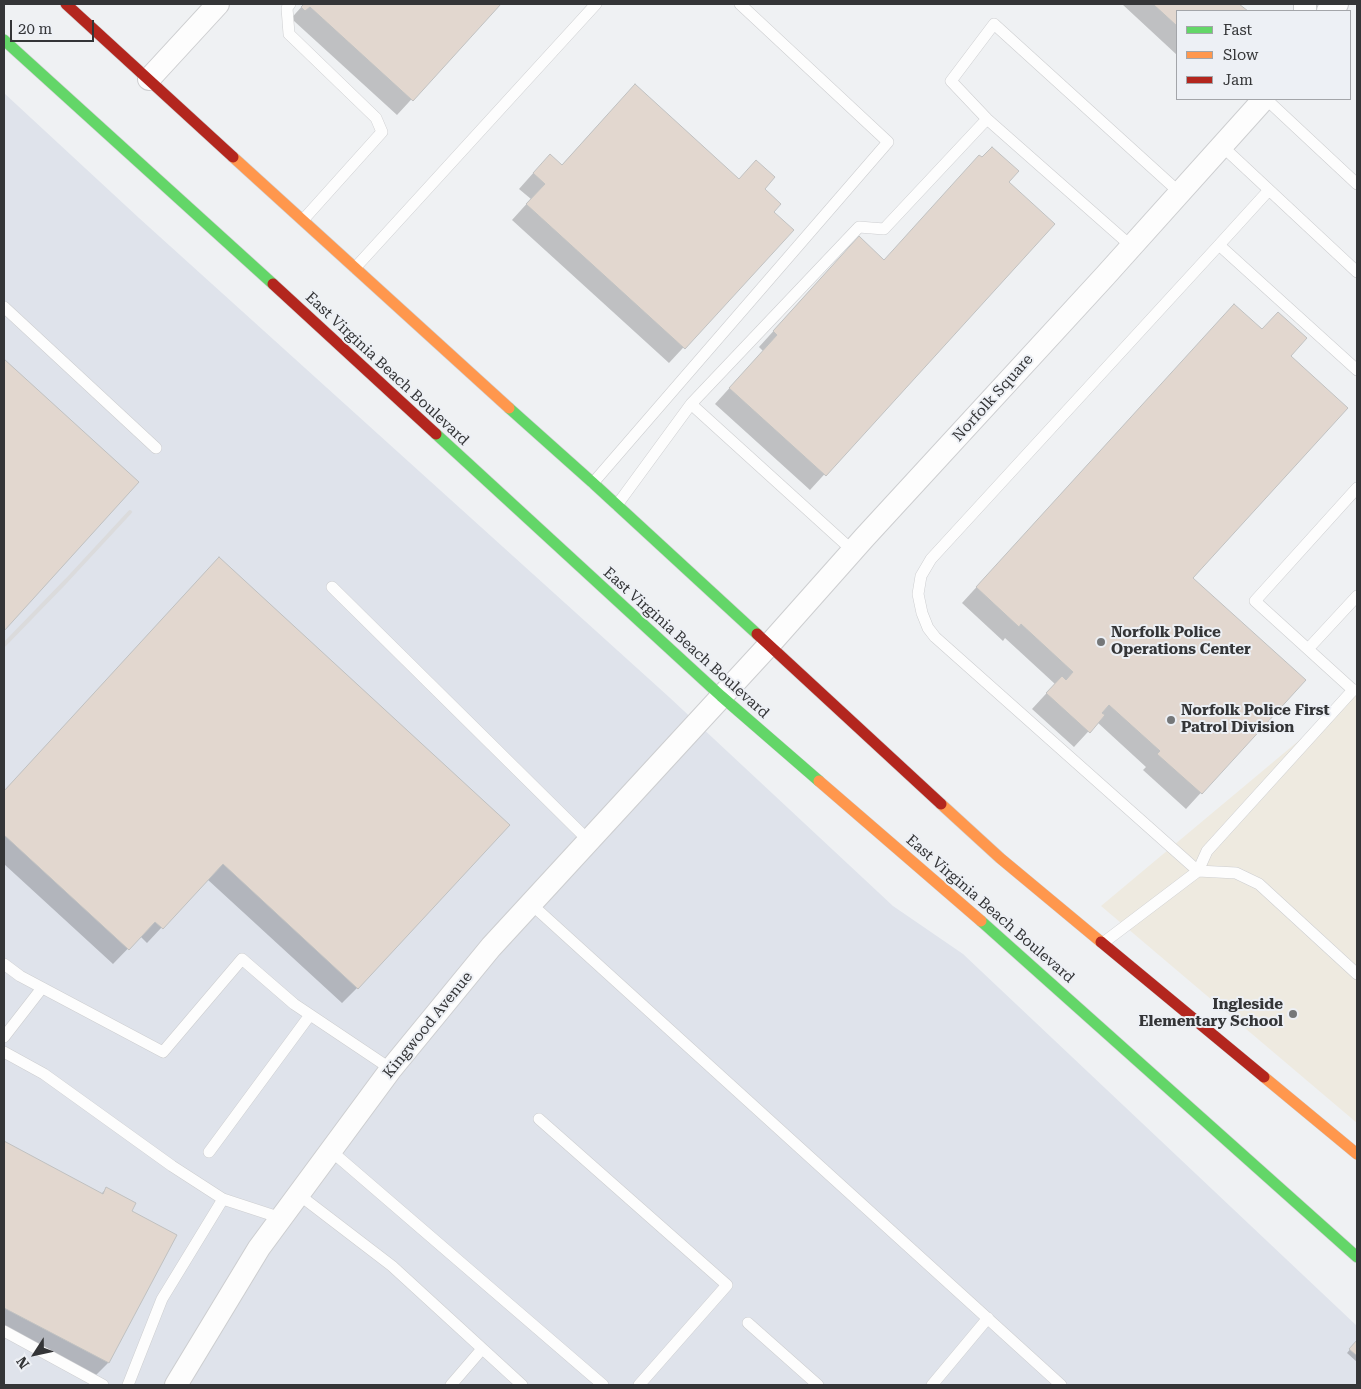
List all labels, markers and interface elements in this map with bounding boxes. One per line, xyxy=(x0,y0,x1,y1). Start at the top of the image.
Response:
scale bar xyxy=(12,10,96,42)
legend xyxy=(1176,10,1351,100)
text: 20 m xyxy=(18,20,52,38)
text: Fast xyxy=(1223,21,1252,39)
text: Slow xyxy=(1223,46,1258,64)
text: Jam xyxy=(1223,71,1253,89)
street label: East Virginia Beach Boulevard xyxy=(302,288,472,450)
street label: Norfolk Square xyxy=(949,351,1037,445)
street label: East Virginia Beach Boulevard xyxy=(599,564,773,722)
place label: Norfolk Police Operations Center xyxy=(1111,624,1251,659)
marker: Norfolk Police Operations Center xyxy=(1095,636,1107,648)
place label: Norfolk Police First Patrol Division xyxy=(1181,702,1330,737)
marker: Norfolk Police First Patrol Division xyxy=(1165,714,1177,726)
street label: East Virginia Beach Boulevard xyxy=(902,831,1078,987)
street label: Kingwood Avenue xyxy=(380,968,476,1082)
place label: Ingleside Elementary School xyxy=(1139,996,1283,1031)
marker: Ingleside Elementary School xyxy=(1287,1008,1299,1020)
north arrow xyxy=(10,1329,60,1379)
text: N xyxy=(13,1354,32,1372)

